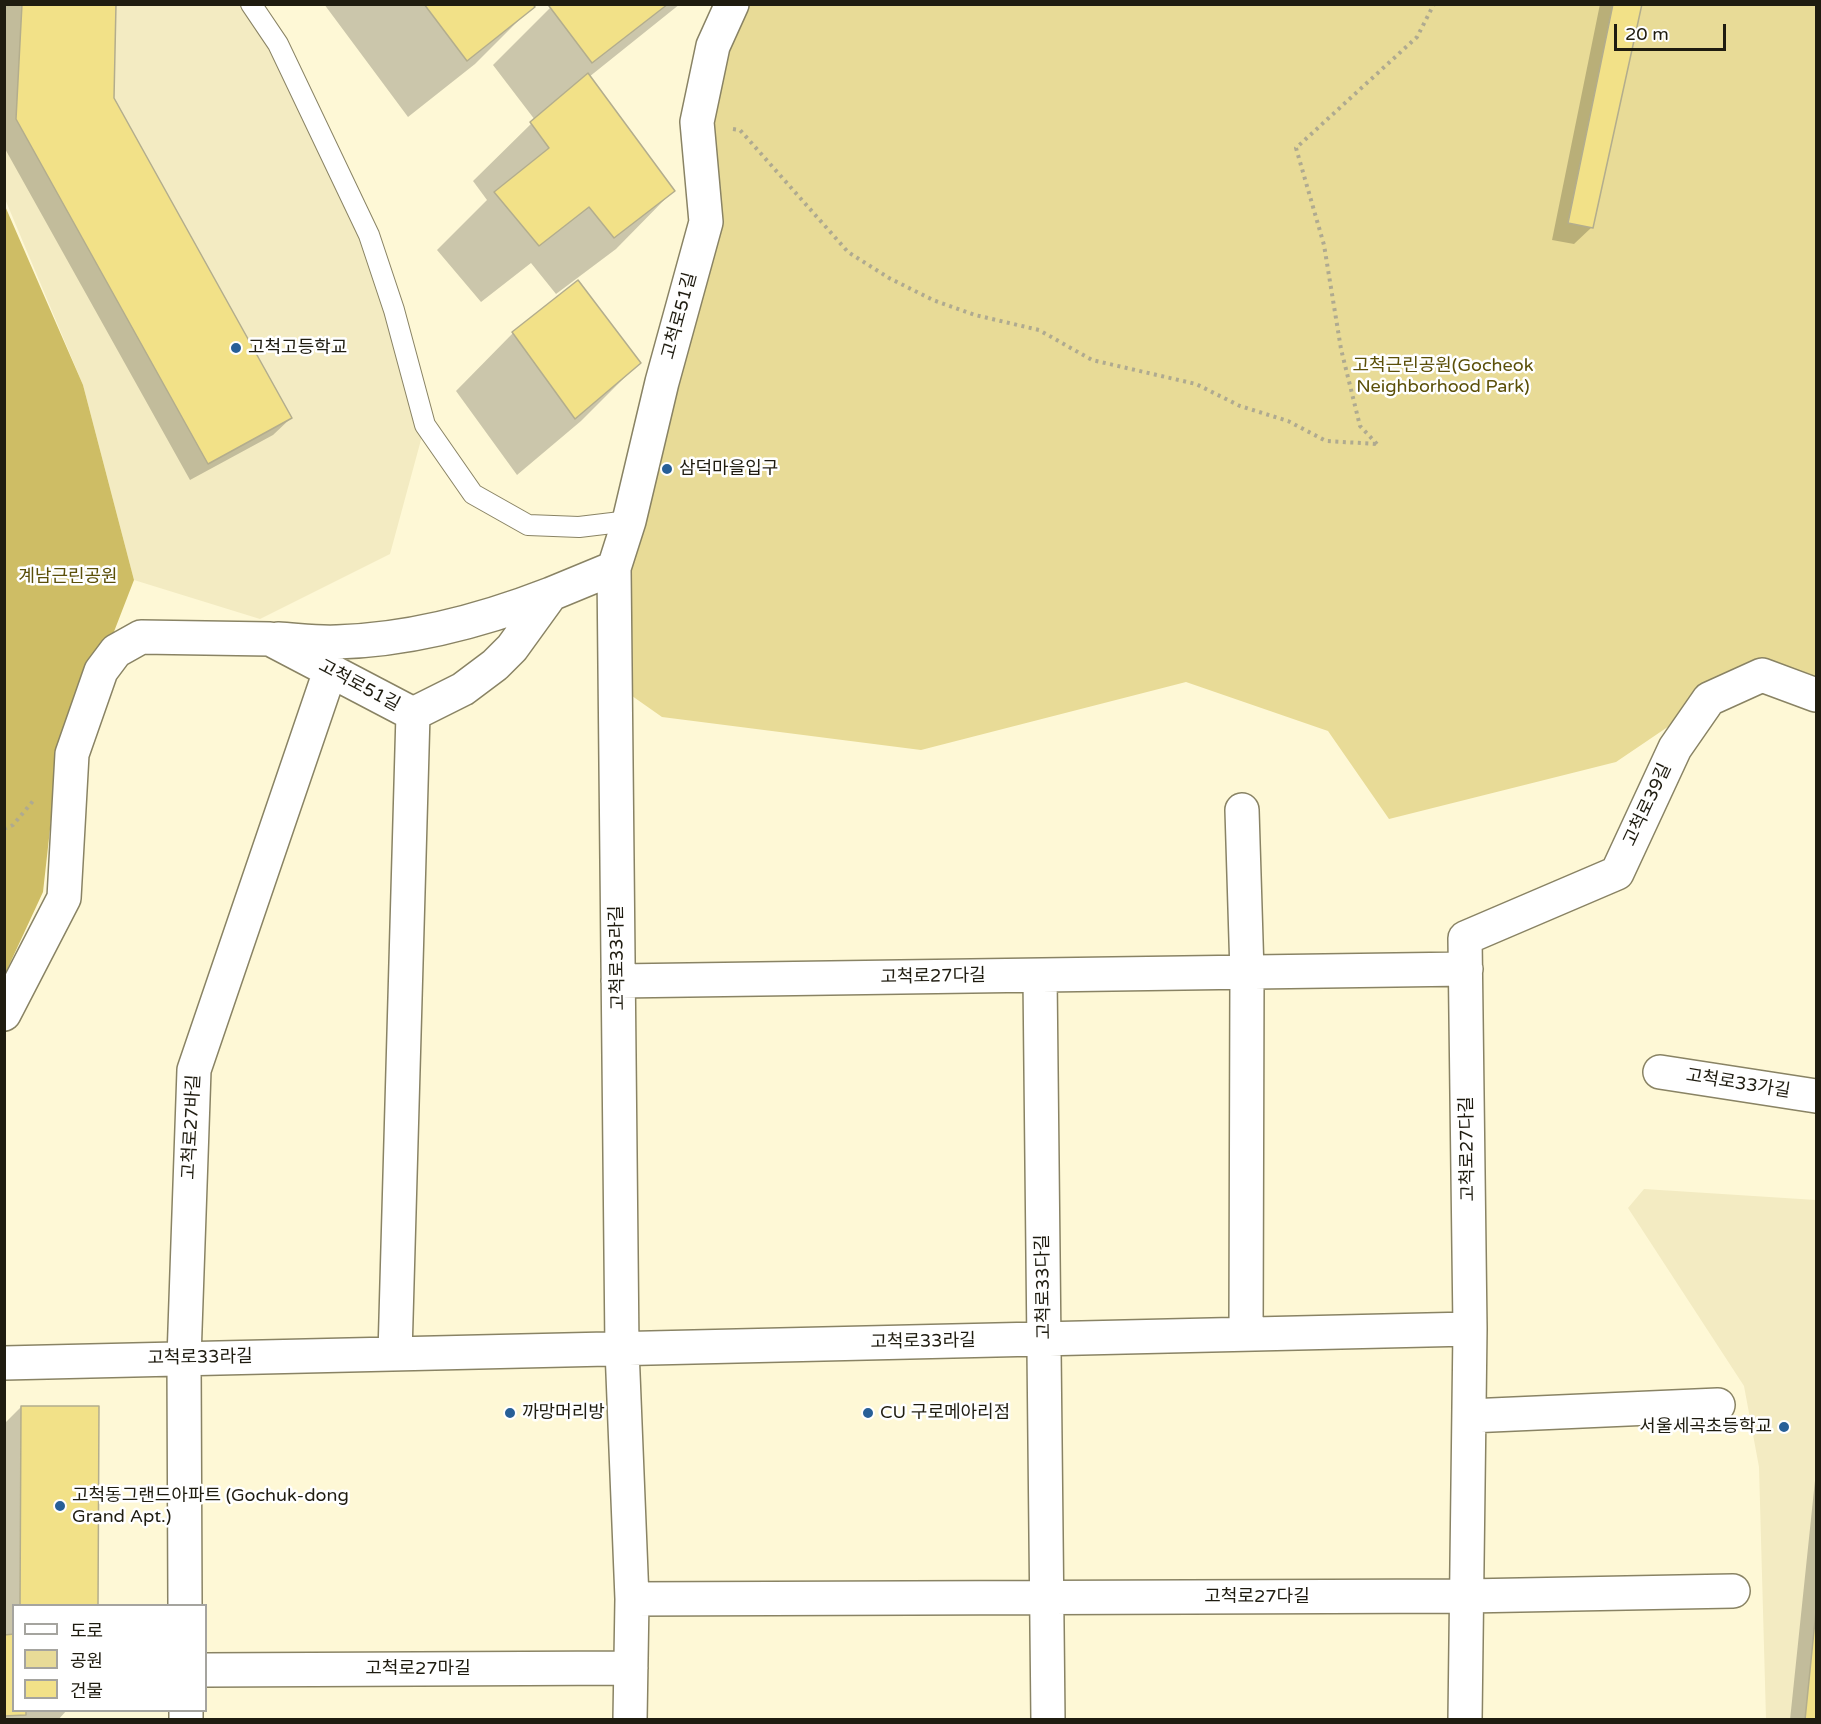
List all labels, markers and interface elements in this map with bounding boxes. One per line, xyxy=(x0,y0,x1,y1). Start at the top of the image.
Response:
scale bar xyxy=(1617,12,1730,50)
text: 20 m xyxy=(1625,23,1669,45)
street label: 고척로51길 xyxy=(658,270,702,362)
place label: 고척고등학교 xyxy=(248,337,347,359)
marker: 고척고등학교 xyxy=(229,341,243,355)
park label: 고척근린공원(Gocheok Neighborhood Park) xyxy=(1352,355,1534,398)
place label: 삼덕마을입구 xyxy=(679,458,778,480)
marker: 삼덕마을입구 xyxy=(660,462,674,476)
park label: 계남근린공원 xyxy=(18,566,118,588)
street label: 고척로51길 xyxy=(315,656,403,716)
street label: 고척로39길 xyxy=(1619,760,1677,850)
street label: 고척로33라길 xyxy=(606,905,630,1011)
street label: 고척로27다길 xyxy=(880,965,986,989)
street label: 고척로33가길 xyxy=(1684,1065,1792,1103)
street label: 고척로27바길 xyxy=(178,1074,206,1180)
street label: 고척로27다길 xyxy=(1456,1096,1480,1202)
street label: 고척로33다길 xyxy=(1032,1234,1056,1340)
street label: 고척로33라길 xyxy=(870,1330,976,1354)
street label: 고척로33라길 xyxy=(147,1346,253,1370)
place label: 까망머리방 xyxy=(522,1402,605,1424)
place label: CU 구로메아리점 xyxy=(880,1402,1010,1424)
marker: 까망머리방 xyxy=(503,1406,517,1420)
marker: CU 구로메아리점 xyxy=(861,1406,875,1420)
place label: 서울세곡초등학교 xyxy=(1640,1416,1772,1438)
marker: 서울세곡초등학교 xyxy=(1777,1420,1791,1434)
place label: 고척동그랜드아파트 (Gochuk-dong Grand Apt.) xyxy=(72,1485,349,1528)
marker: 고척동그랜드아파트 (Gochuk-dong Grand Apt.) xyxy=(53,1499,67,1513)
street label: 고척로27다길 xyxy=(1204,1586,1310,1608)
legend xyxy=(12,1604,207,1712)
text: 도로 xyxy=(70,1620,103,1642)
text: 공원 xyxy=(70,1650,103,1672)
street label: 고척로27마길 xyxy=(365,1658,471,1680)
text: 건물 xyxy=(70,1680,103,1702)

